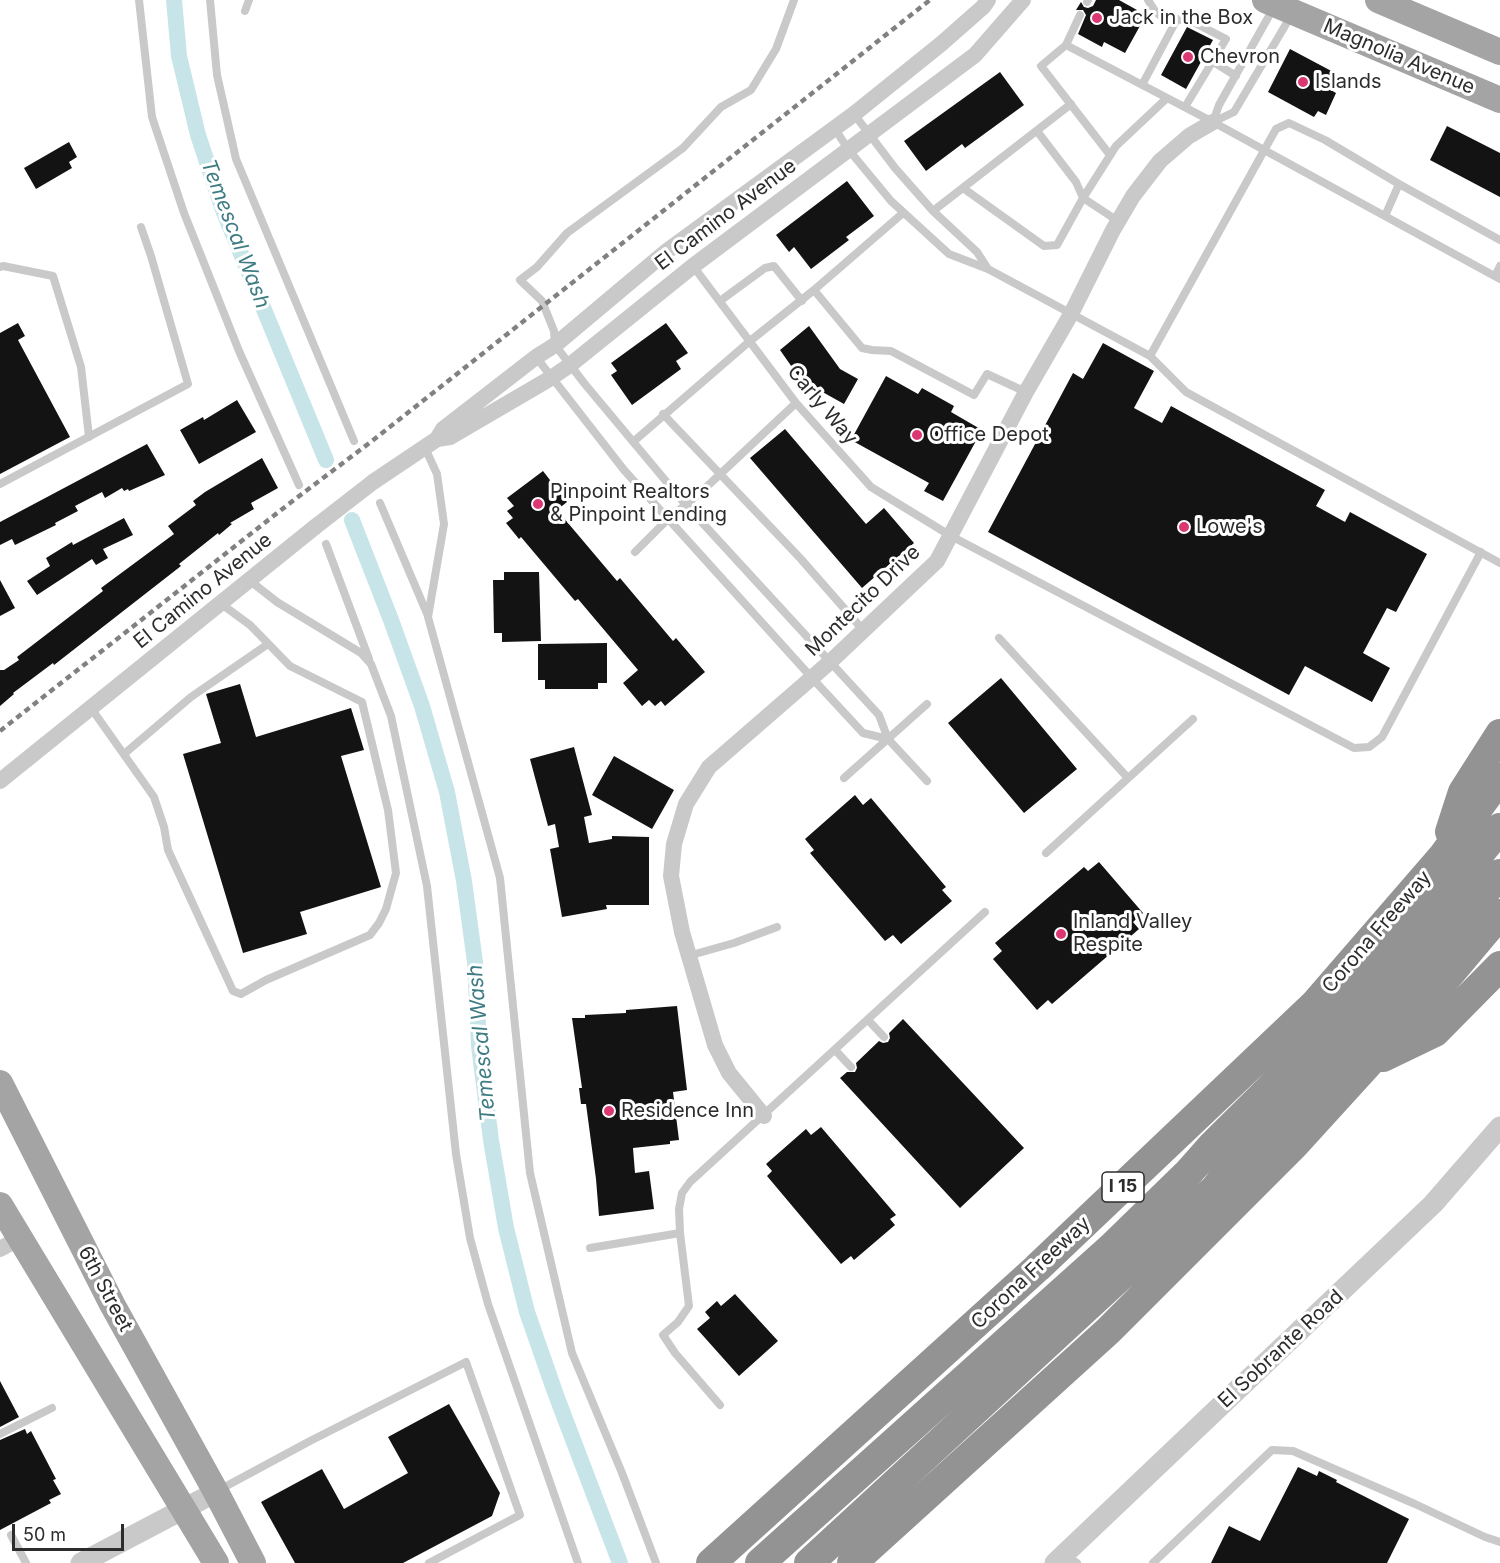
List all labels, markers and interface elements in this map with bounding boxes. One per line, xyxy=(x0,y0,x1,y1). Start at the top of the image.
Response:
place label: Jack in the Box xyxy=(1109,6,1253,30)
marker: Jack in the Box xyxy=(1090,11,1104,25)
street label: Magnolia Avenue xyxy=(1320,14,1478,100)
place label: Chevron xyxy=(1200,45,1280,69)
marker: Chevron xyxy=(1181,50,1195,64)
place label: Islands xyxy=(1315,70,1382,94)
marker: Islands xyxy=(1296,75,1310,89)
street label: El Camino Avenue xyxy=(651,154,801,276)
water label: Temescal Wash xyxy=(195,156,275,312)
street label: Carly Way xyxy=(782,360,862,450)
place label: Office Depot xyxy=(929,423,1049,447)
marker: Office Depot xyxy=(910,428,924,442)
place label: Pinpoint Realtors & Pinpoint Lending xyxy=(550,480,727,527)
marker: Pinpoint Realtors & Pinpoint Lending xyxy=(531,497,545,511)
place label: Lowe's xyxy=(1196,515,1263,539)
marker: Lowe's xyxy=(1177,520,1191,534)
street label: El Camino Avenue xyxy=(129,528,277,654)
street label: Montecito Drive xyxy=(801,540,925,662)
street label: Corona Freeway xyxy=(1317,866,1437,998)
place label: Inland Valley Respite xyxy=(1073,910,1192,957)
marker: Inland Valley Respite xyxy=(1054,927,1068,941)
water label: Temescal Wash xyxy=(463,963,501,1123)
place label: Residence Inn xyxy=(621,1099,754,1123)
marker: Residence Inn xyxy=(602,1104,616,1118)
road number: I 15 xyxy=(1102,1172,1144,1202)
street label: Corona Freeway xyxy=(966,1212,1096,1334)
street label: 6th Street xyxy=(73,1242,137,1336)
street label: El Sobrante Road xyxy=(1214,1285,1348,1413)
scale bar xyxy=(15,1512,128,1550)
text: 50 m xyxy=(23,1524,66,1545)

